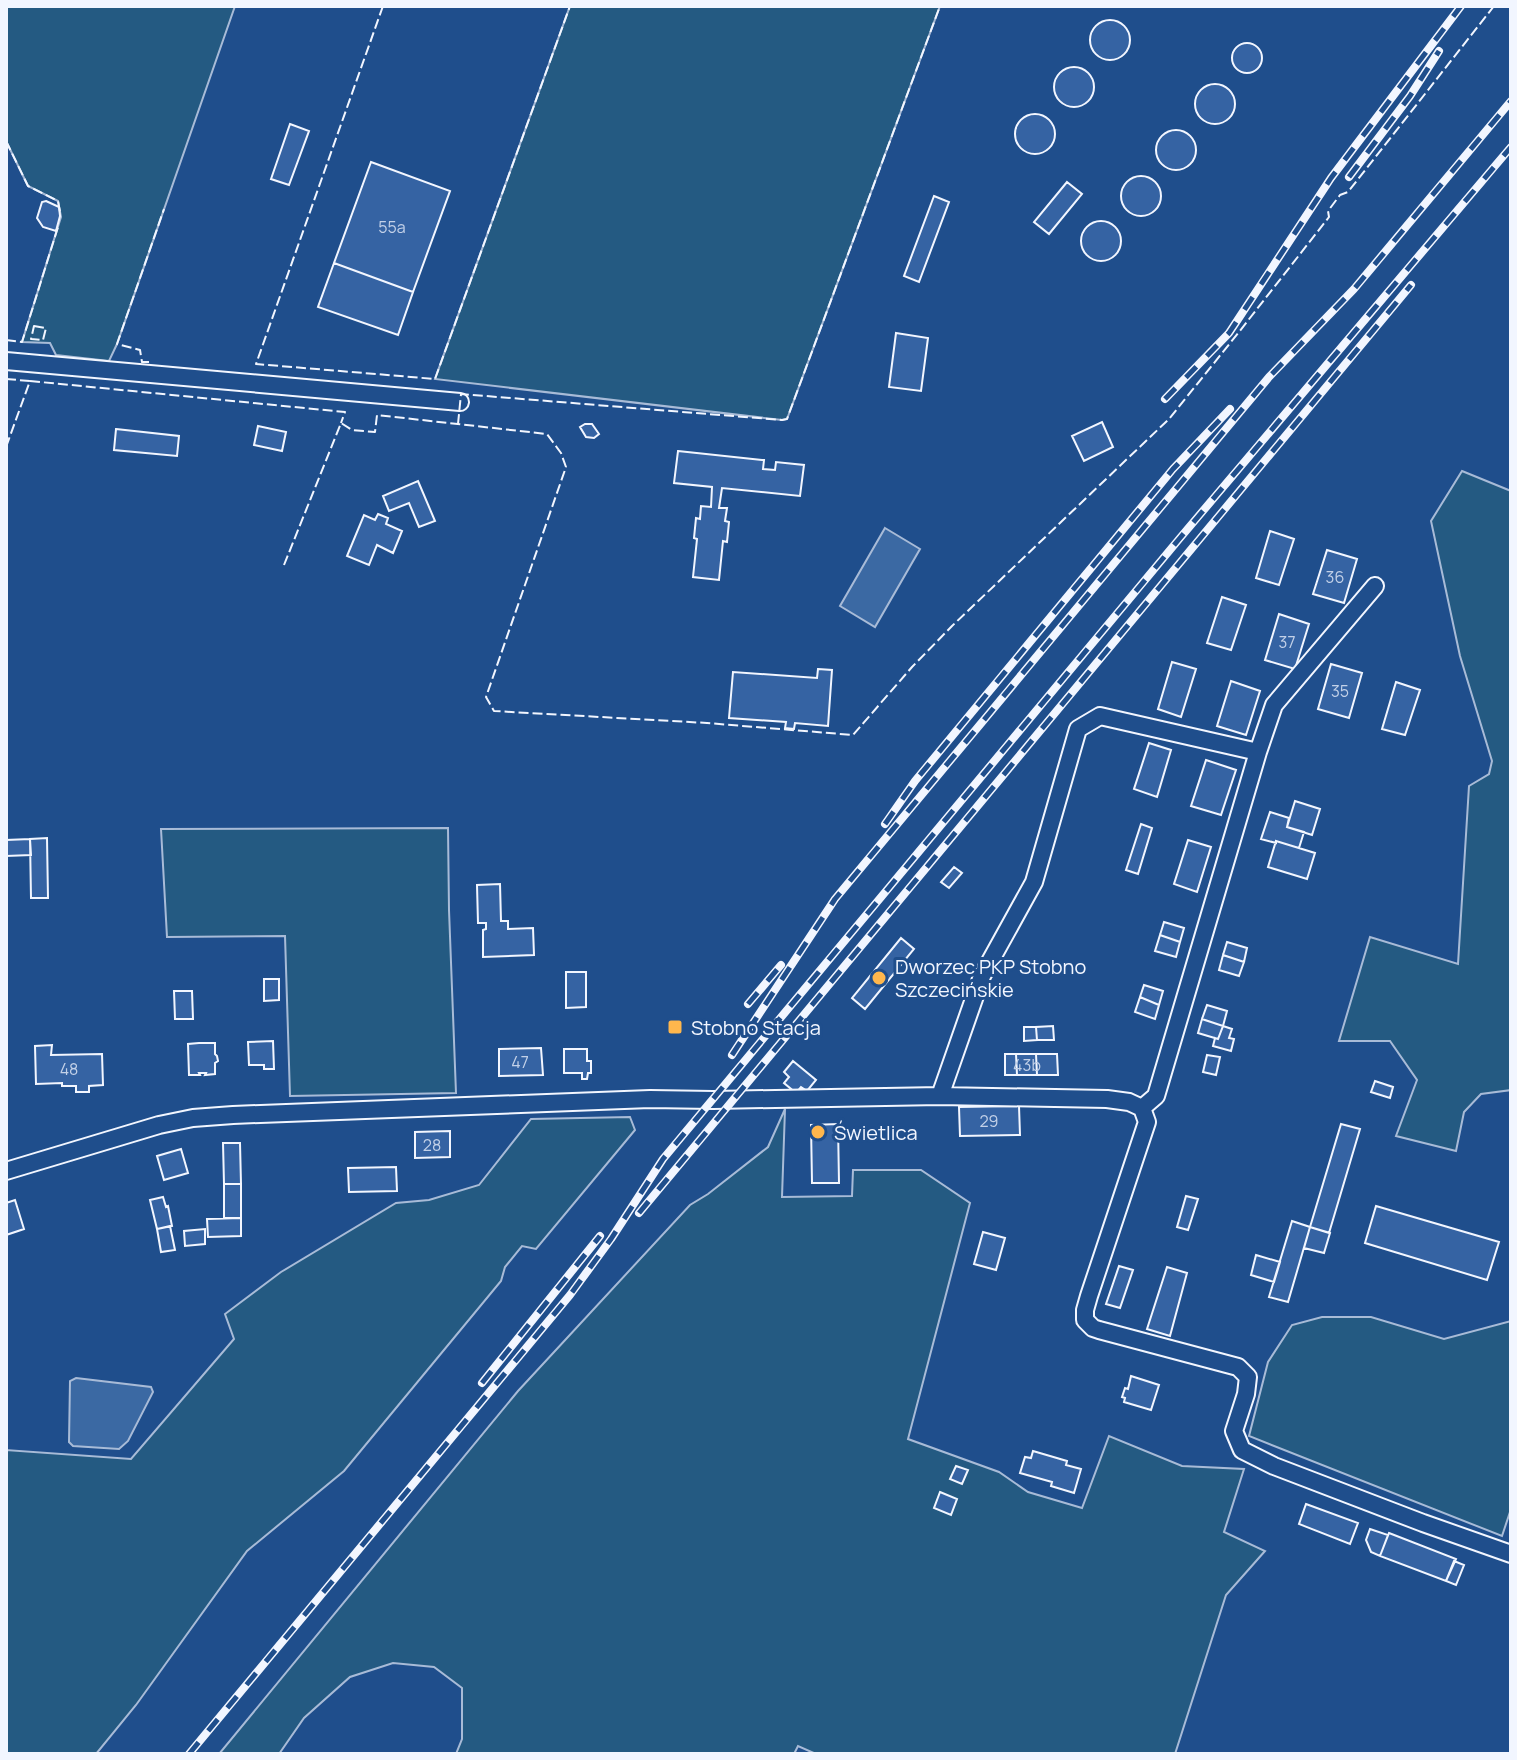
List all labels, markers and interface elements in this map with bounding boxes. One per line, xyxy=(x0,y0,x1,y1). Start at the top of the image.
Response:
house number: 55a xyxy=(378,216,406,238)
house number: 36 xyxy=(1326,566,1344,588)
house number: 37 xyxy=(1279,631,1295,653)
house number: 35 xyxy=(1331,680,1349,702)
place label: Dworzec PKP Stobno Szczecińskie xyxy=(895,953,1086,1003)
marker: Dworzec PKP Stobno Szczecińskie xyxy=(870,969,888,987)
place label: Stobno Stacja xyxy=(691,1014,821,1041)
marker: Stobno Stacja xyxy=(666,1018,684,1036)
house number: 47 xyxy=(511,1051,529,1073)
house number: 43b xyxy=(1013,1054,1041,1076)
house number: 48 xyxy=(60,1058,78,1080)
house number: 29 xyxy=(979,1110,999,1132)
place label: Świetlica xyxy=(834,1119,918,1146)
marker: Świetlica xyxy=(809,1123,827,1141)
house number: 28 xyxy=(423,1134,441,1156)

